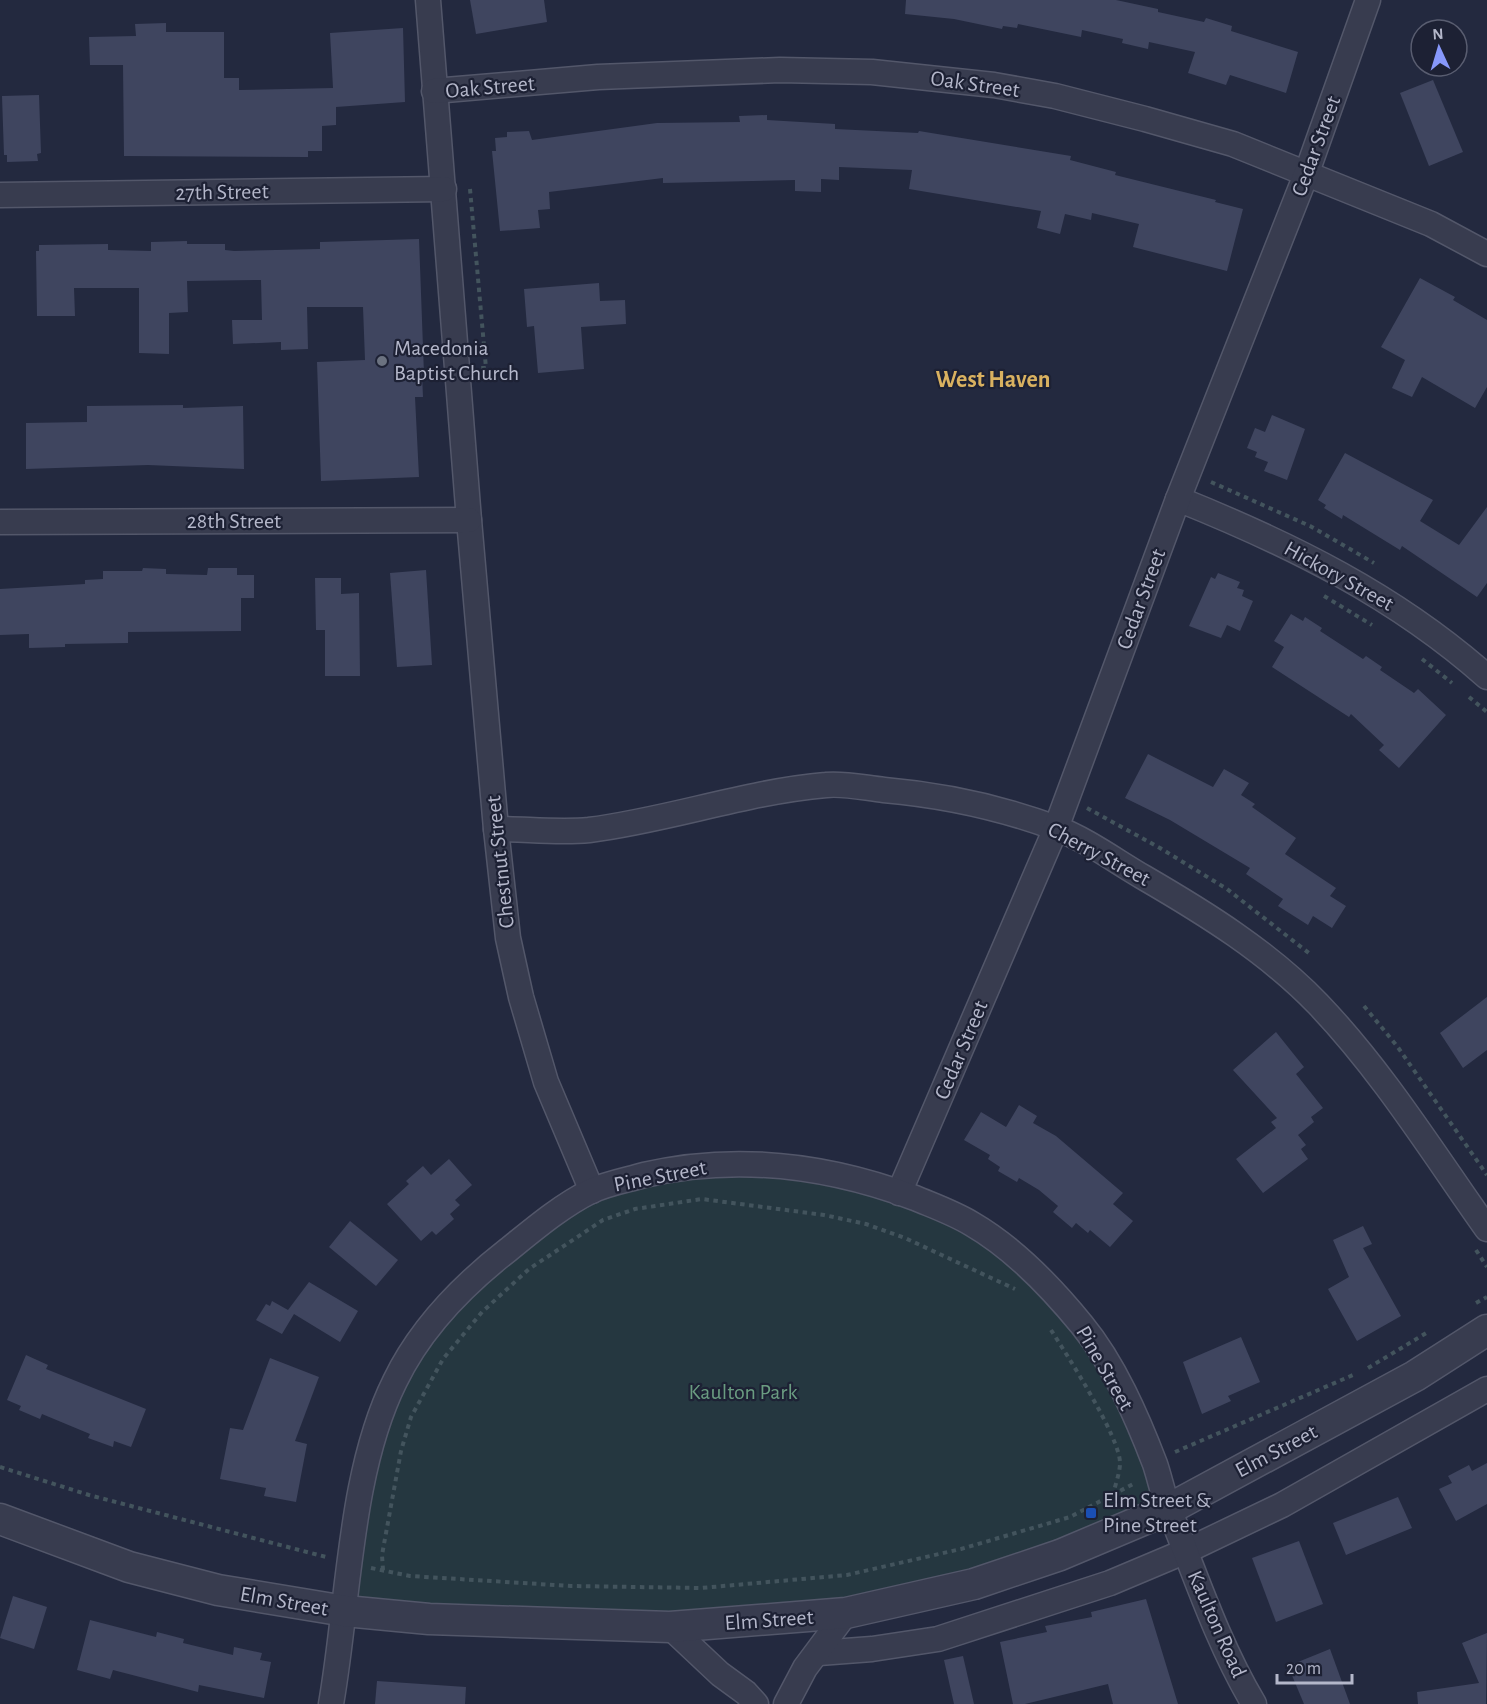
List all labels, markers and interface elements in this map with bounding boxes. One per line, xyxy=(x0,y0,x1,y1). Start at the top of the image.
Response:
north arrow xyxy=(1409,18,1469,78)
text: N xyxy=(1432,26,1444,42)
street label: Oak Street xyxy=(929,67,1021,101)
street label: Oak Street xyxy=(444,72,536,102)
street label: Cedar Street xyxy=(1288,93,1344,199)
street label: 27th Street xyxy=(175,180,269,204)
place label: Macedonia Baptist Church xyxy=(394,337,519,384)
marker: Macedonia Baptist Church xyxy=(375,354,389,368)
district label: West Haven xyxy=(936,368,1050,392)
street label: 28th Street xyxy=(187,510,281,532)
street label: Hickory Street xyxy=(1281,537,1397,615)
street label: Cedar Street xyxy=(1113,546,1169,652)
street label: Chestnut Street xyxy=(482,795,518,929)
street label: Cherry Street xyxy=(1044,818,1154,890)
street label: Cedar Street xyxy=(930,997,992,1103)
street label: Pine Street xyxy=(612,1156,708,1196)
street label: Pine Street xyxy=(1072,1322,1138,1414)
park label: Kaulton Park xyxy=(689,1381,797,1403)
street label: Elm Street xyxy=(1232,1420,1320,1482)
place label: Elm Street & Pine Street xyxy=(1103,1489,1212,1536)
marker: Elm Street & Pine Street xyxy=(1084,1506,1098,1520)
street label: Kaulton Road xyxy=(1184,1567,1250,1681)
street label: Elm Street xyxy=(238,1582,330,1620)
street label: Elm Street xyxy=(724,1606,814,1634)
scale bar xyxy=(1277,1647,1352,1685)
text: 20 m xyxy=(1286,1660,1321,1678)

